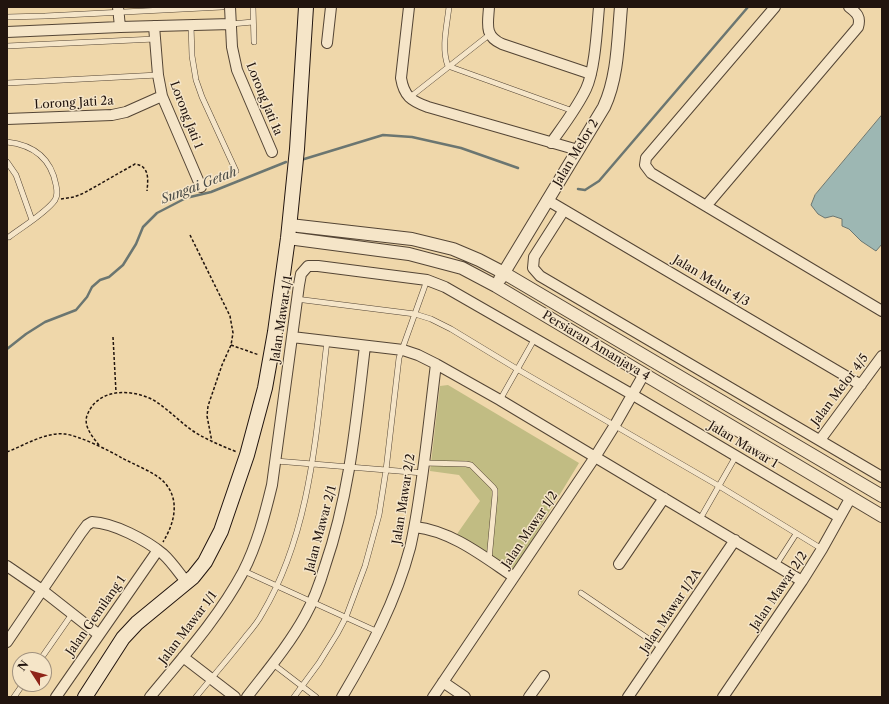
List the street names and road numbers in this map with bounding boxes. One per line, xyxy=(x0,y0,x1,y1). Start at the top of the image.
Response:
street label: Lorong Jati 1a xyxy=(243,60,285,138)
street label: Lorong Jati 1 xyxy=(167,79,205,151)
street label: Lorong Jati 2a xyxy=(34,94,114,112)
street label: Jalan Melor 2 xyxy=(550,117,602,189)
street label: Jalan Melur 4/3 xyxy=(670,253,752,309)
street label: Jalan Mawar 1/1 xyxy=(268,275,296,363)
street label: Persiaran Amanjaya 4 xyxy=(540,308,652,384)
street label: Jalan Melor 4/5 xyxy=(808,351,872,429)
street label: Jalan Mawar 1 xyxy=(706,419,780,471)
street label: Jalan Mawar 2/2 xyxy=(390,453,418,545)
street label: Jalan Mawar 2/1 xyxy=(302,484,340,574)
street label: Jalan Mawar 1/2 xyxy=(499,489,561,571)
street label: Jalan Mawar 2/2 xyxy=(747,549,811,633)
street label: Jalan Mawar 1/2A xyxy=(638,566,704,656)
street label: Jalan Gemilang 1 xyxy=(63,573,129,659)
street label: Jalan Mawar 1/1 xyxy=(156,589,220,667)

